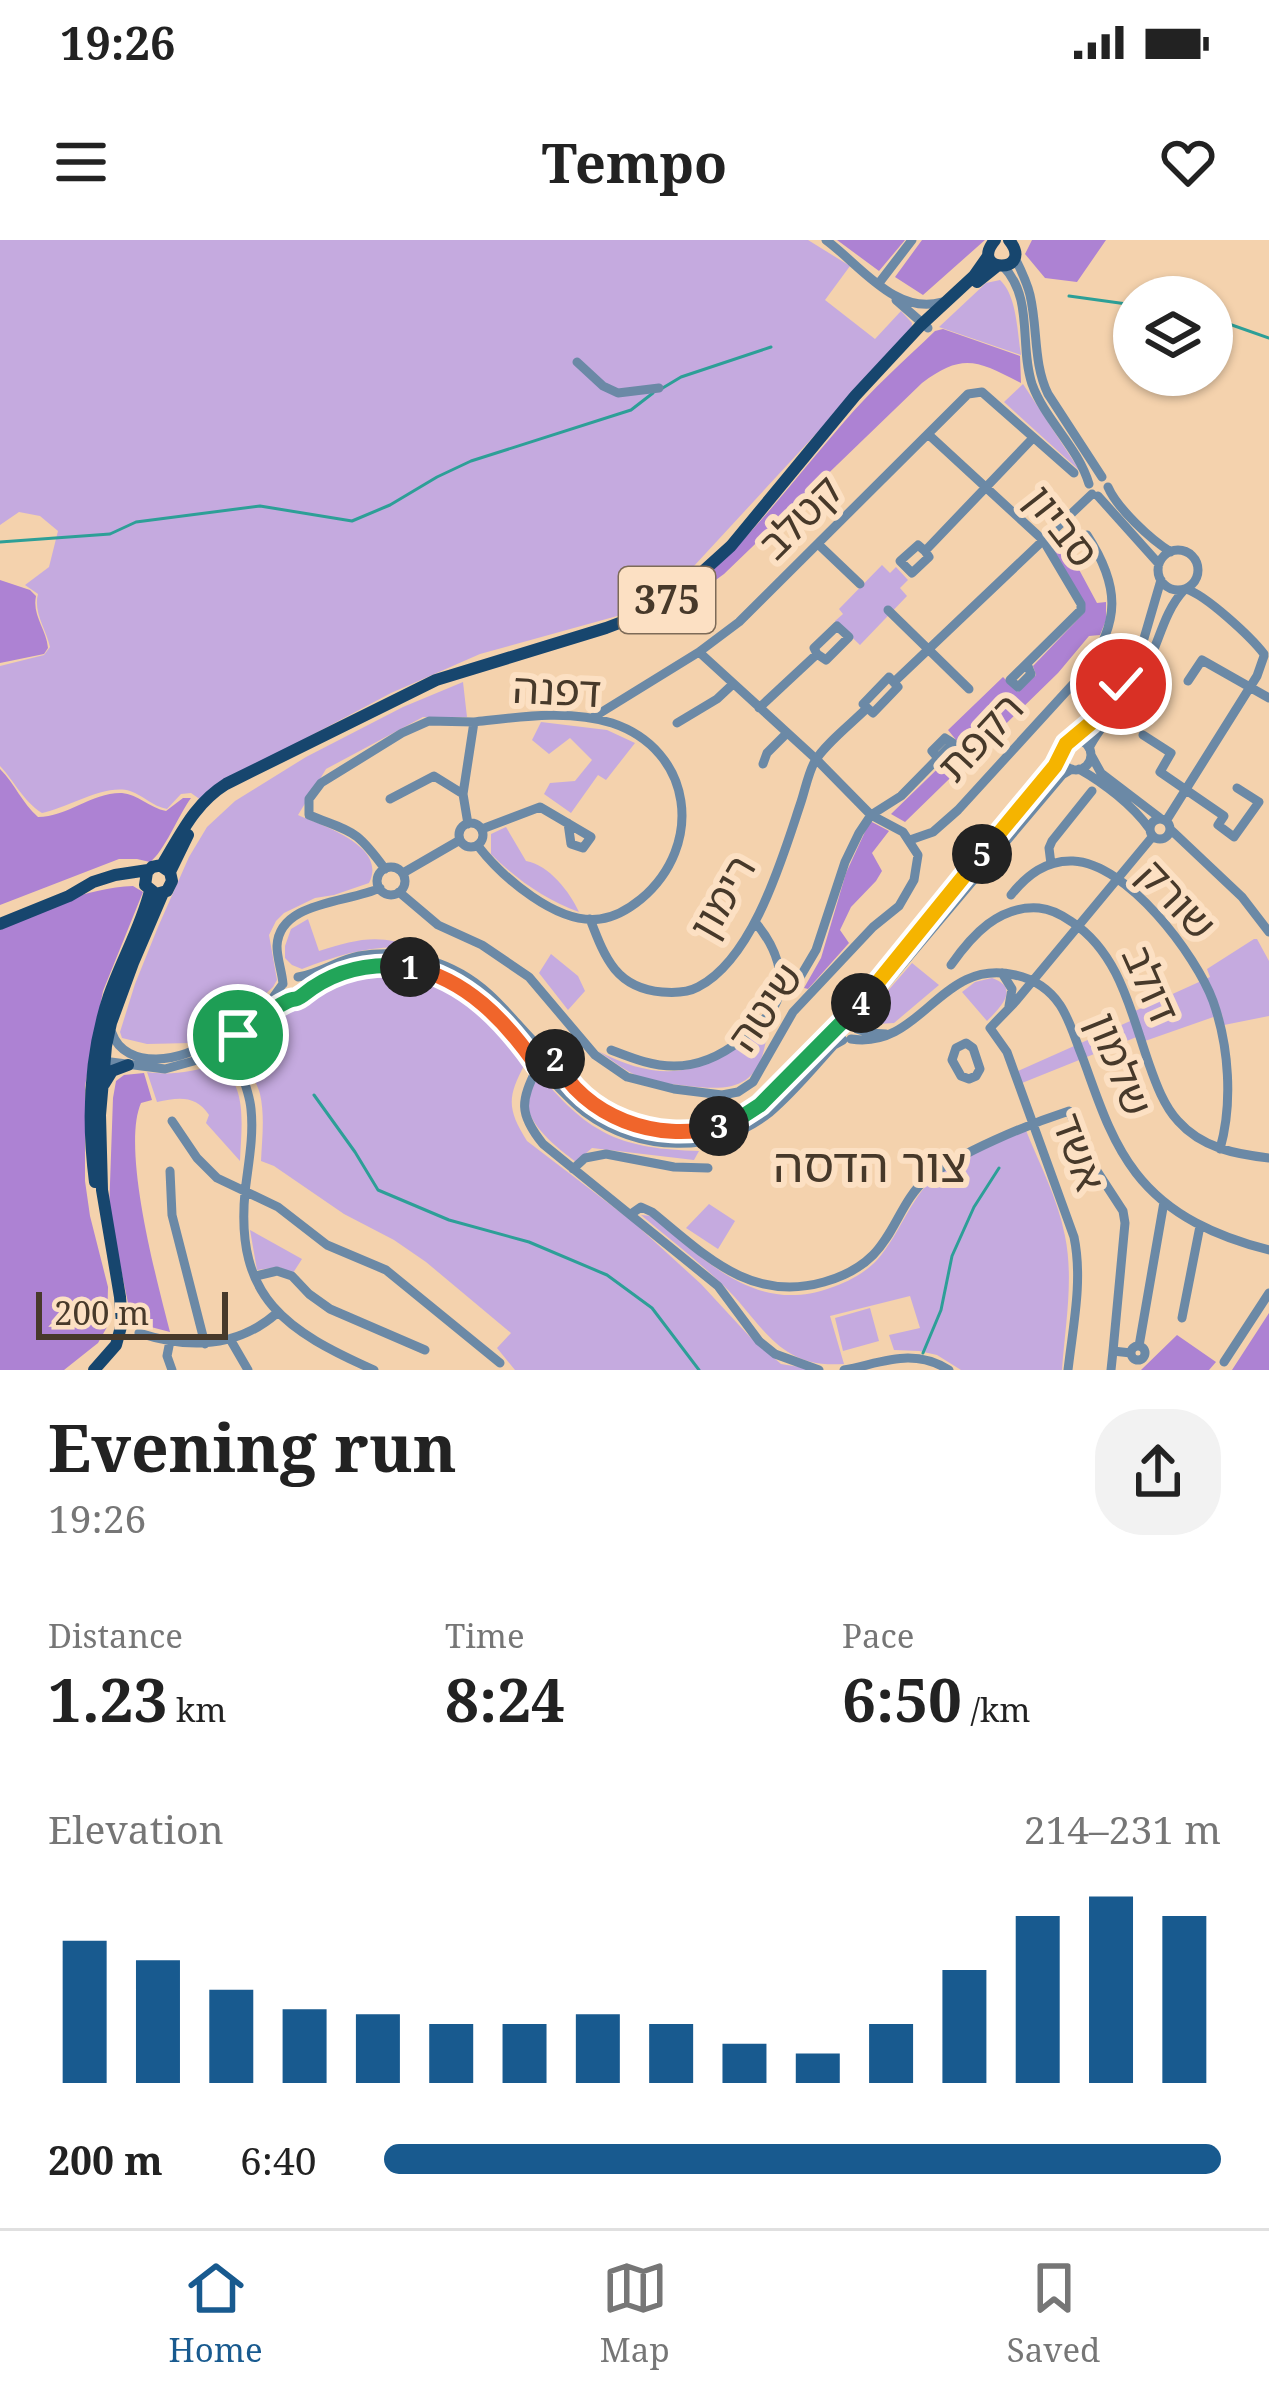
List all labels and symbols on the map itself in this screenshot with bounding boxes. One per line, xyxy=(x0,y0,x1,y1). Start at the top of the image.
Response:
street label: קטלב xyxy=(744,461,853,570)
street label: סביון xyxy=(1013,472,1113,578)
road number: 375 xyxy=(619,567,715,633)
pin xyxy=(1070,633,1172,735)
street label: דפנה xyxy=(511,658,603,719)
street label: רקפת xyxy=(923,679,1035,793)
pin: 5 xyxy=(952,824,1012,884)
street label: רימון xyxy=(674,844,767,949)
street label: שורק xyxy=(1126,845,1230,951)
street label: דולב xyxy=(1110,935,1195,1031)
pin: 1 xyxy=(380,937,440,997)
street label: שיטה xyxy=(713,951,815,1062)
pin: 4 xyxy=(831,973,891,1033)
pin xyxy=(187,984,289,1086)
street label: שלמון xyxy=(1075,1003,1168,1124)
pin: 2 xyxy=(525,1029,585,1089)
pin: 3 xyxy=(689,1096,749,1156)
street label: אשד xyxy=(1040,1105,1121,1198)
district label: צור הדסה xyxy=(773,1131,967,1196)
scale bar xyxy=(36,1286,228,1339)

